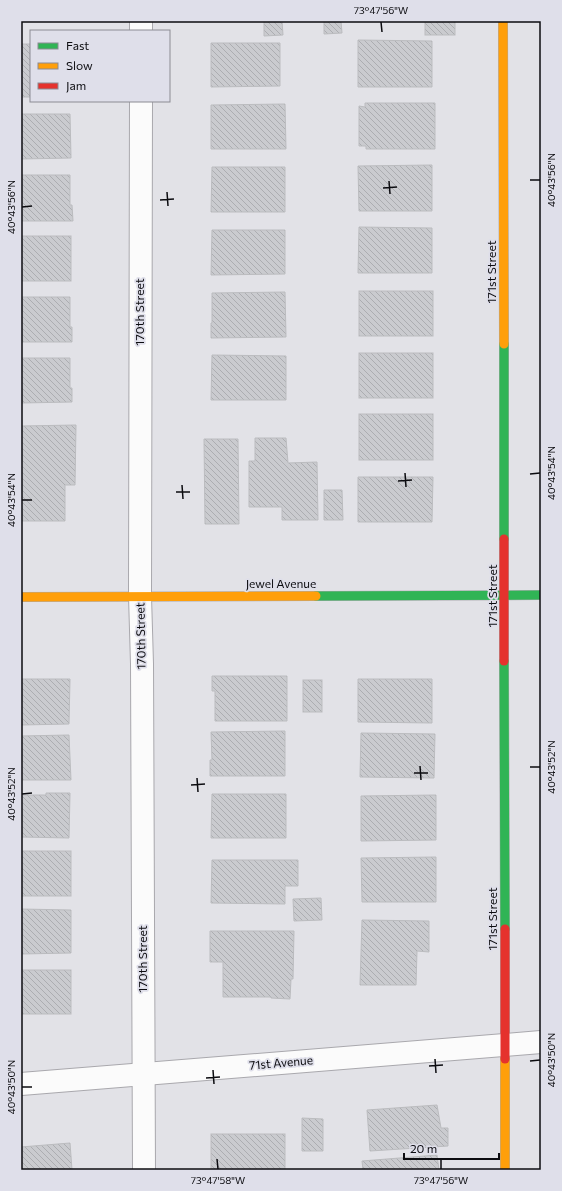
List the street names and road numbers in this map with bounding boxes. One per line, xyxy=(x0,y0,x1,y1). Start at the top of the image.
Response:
street label: 171st Street xyxy=(484,240,498,304)
street label: 170th Street xyxy=(132,278,146,346)
street label: 171st Street xyxy=(485,564,499,628)
street label: Jewel Avenue xyxy=(246,576,316,591)
street label: 170th Street xyxy=(132,602,148,670)
street label: 171st Street xyxy=(485,887,499,951)
street label: 170th Street xyxy=(135,925,149,993)
street label: 71st Avenue xyxy=(248,1052,313,1072)

